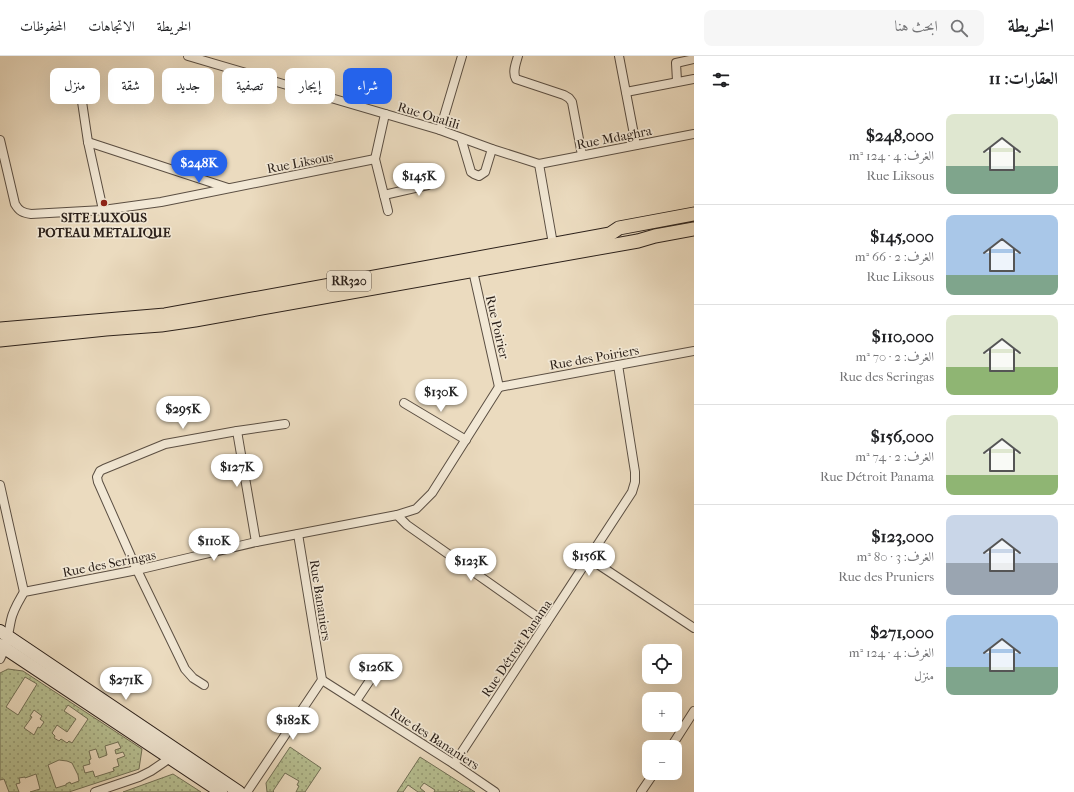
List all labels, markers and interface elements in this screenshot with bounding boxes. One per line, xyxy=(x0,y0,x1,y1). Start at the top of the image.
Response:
search box xyxy=(704,10,984,46)
text: الخريطة xyxy=(1008,15,1054,37)
text: ابحث هنا xyxy=(895,17,938,35)
icon: search xyxy=(948,17,970,39)
text: المحفوظات xyxy=(20,18,66,35)
text: الاتجاهات xyxy=(88,18,135,35)
text: الخريطة xyxy=(157,18,191,35)
chip: منزل xyxy=(50,68,100,104)
chip: شقة xyxy=(108,68,154,104)
chip: جديد xyxy=(162,68,214,104)
chip: تصفية xyxy=(222,68,277,104)
chip: إيجار xyxy=(285,68,335,104)
chip: شراء xyxy=(343,68,392,104)
text: العقارات: 11 xyxy=(989,68,1058,88)
icon: filters xyxy=(710,69,732,91)
street label: Rue Oualili xyxy=(396,99,462,132)
street label: Rue Mdaghra xyxy=(575,123,654,152)
text: $248,000 xyxy=(866,125,934,145)
icon: home xyxy=(978,130,1026,178)
text: الغرف: 4 · 124 m² xyxy=(849,148,934,163)
street label: Rue Liksous xyxy=(266,149,335,176)
pin: $248K xyxy=(171,150,227,184)
text: $248K xyxy=(180,155,218,170)
pin: $145K xyxy=(391,163,447,197)
text: $145K xyxy=(402,168,436,183)
text: Rue Liksous xyxy=(867,168,934,183)
marker: SITE LUXOUS POTEAU METALIQUE xyxy=(99,198,109,208)
place label: SITE LUXOUS POTEAU METALIQUE xyxy=(37,210,171,240)
text: $145,000 xyxy=(870,226,934,246)
icon: home xyxy=(978,231,1026,279)
text: الغرف: 2 · 66 m² xyxy=(855,249,934,264)
text: Rue Liksous xyxy=(867,269,934,284)
road number: RR320 xyxy=(327,271,371,291)
street label: Rue Poirier xyxy=(483,294,512,361)
text: $110,000 xyxy=(872,326,934,346)
icon: home xyxy=(978,331,1026,379)
street label: Rue des Poiriers xyxy=(548,342,640,373)
text: الغرف: 2 · 70 m² xyxy=(855,349,934,364)
text: Rue des Seringas xyxy=(839,369,934,384)
pin: $130K xyxy=(413,379,469,413)
text: $130K xyxy=(424,384,458,399)
pin: $295K xyxy=(155,396,211,430)
text: $295K xyxy=(165,401,201,416)
text: $156,000 xyxy=(870,426,934,446)
icon: home xyxy=(978,431,1026,479)
text: الغرف: 2 · 74 m² xyxy=(855,449,934,464)
pin: $127K xyxy=(209,454,265,488)
text: $127K xyxy=(220,459,254,474)
text: Rue Détroit Panama xyxy=(820,469,934,484)
text: $123,000 xyxy=(871,526,934,546)
pin: $110K xyxy=(186,528,242,562)
icon: home xyxy=(978,531,1026,579)
text: $110K xyxy=(198,533,230,548)
pin: $156K xyxy=(561,543,617,577)
street label: Rue des Seringas xyxy=(61,547,157,580)
pin: $123K xyxy=(443,548,499,582)
text: $156K xyxy=(572,548,606,563)
text: الغرف: 3 · 80 m² xyxy=(856,549,934,564)
text: $123K xyxy=(454,553,488,568)
street label: Rue Bananiers xyxy=(307,558,334,642)
text: Rue des Pruniers xyxy=(838,569,934,584)
street label: Rue Détroit Panama xyxy=(478,596,555,700)
text: $271,000 xyxy=(870,622,934,642)
icon: home xyxy=(978,631,1026,679)
map controls xyxy=(642,644,682,780)
button: locate xyxy=(642,644,682,684)
text: الغرف: 4 · 124 m² xyxy=(849,645,934,660)
pin: $126K xyxy=(348,654,404,688)
text: $126K xyxy=(359,659,393,674)
pin: $271K xyxy=(98,667,154,701)
text: منزل xyxy=(914,668,934,683)
text: $271K xyxy=(109,672,143,687)
button: + xyxy=(642,692,682,732)
street label: Rue des Bananiers xyxy=(387,704,482,773)
pin: $182K xyxy=(265,707,321,741)
text: $182K xyxy=(276,712,310,727)
button: − xyxy=(642,740,682,780)

